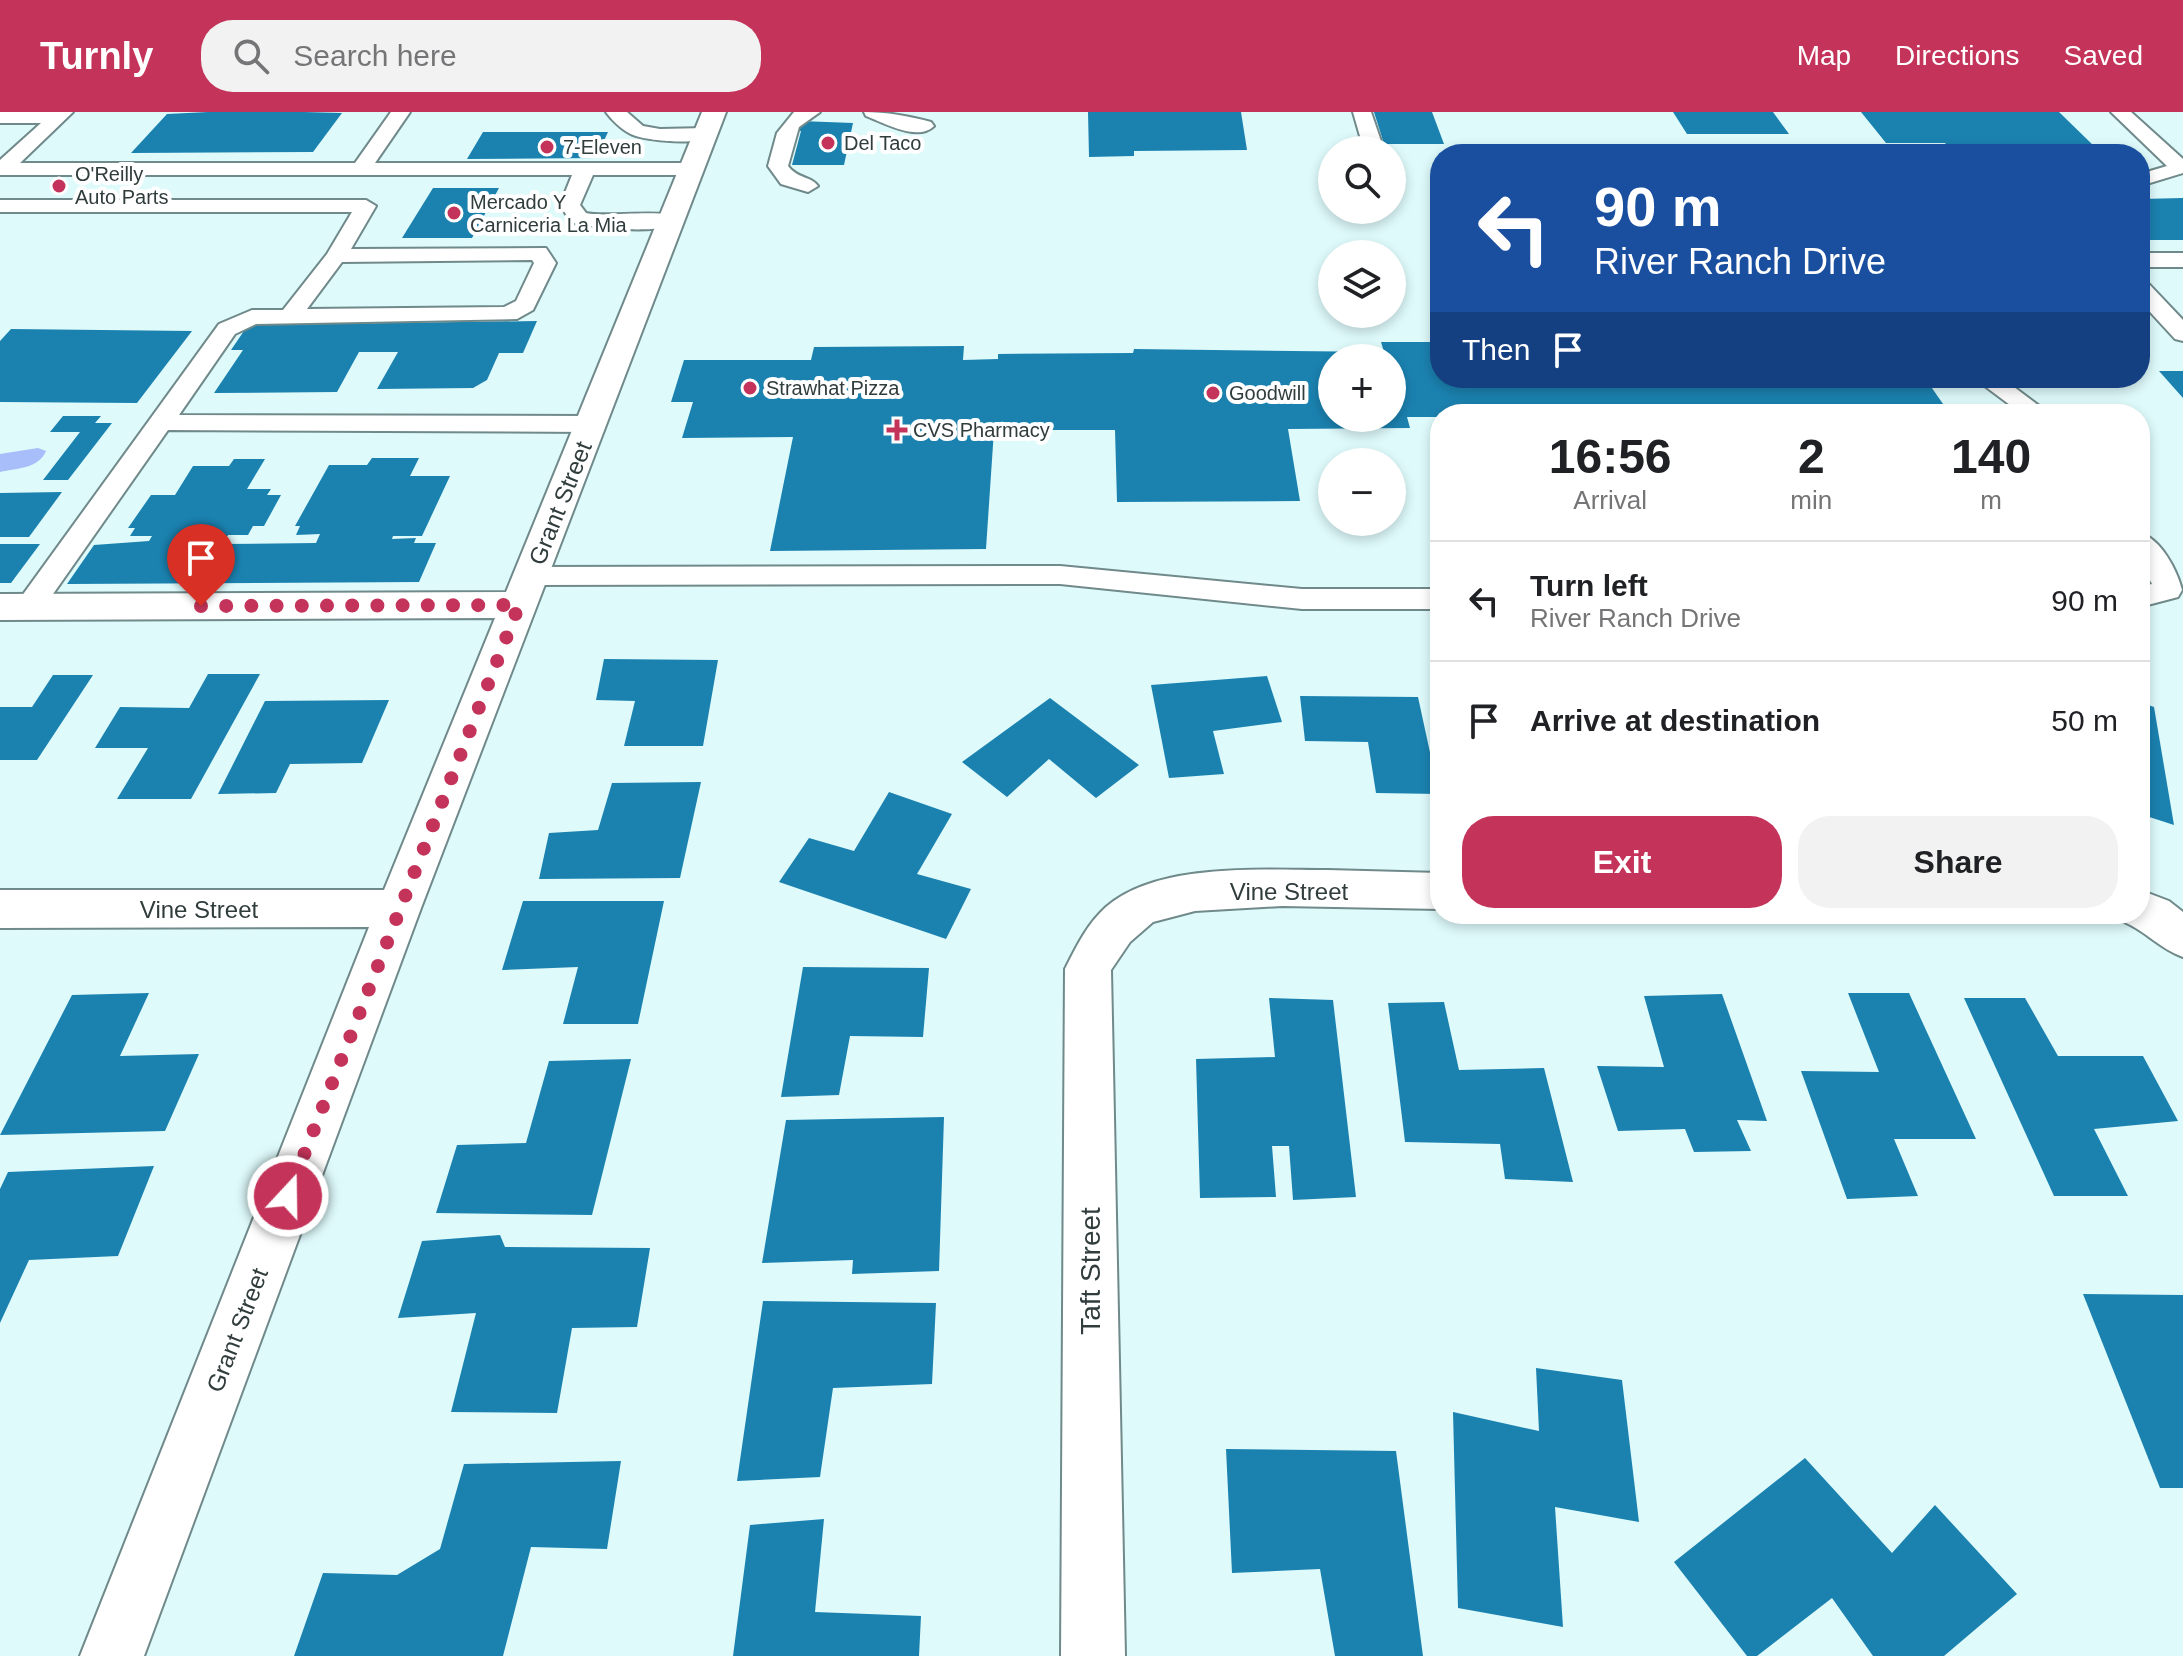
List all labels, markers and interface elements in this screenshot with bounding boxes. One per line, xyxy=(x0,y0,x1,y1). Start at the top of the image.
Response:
search box xyxy=(201,20,761,92)
icon: search xyxy=(229,34,273,78)
text: Turnly xyxy=(40,35,153,77)
text: Search here xyxy=(293,39,457,72)
text: Map xyxy=(1797,40,1851,71)
text: Directions xyxy=(1895,40,2020,71)
text: Saved xyxy=(2064,40,2143,71)
place label: Del Taco xyxy=(844,132,921,154)
marker: Del Taco xyxy=(819,134,837,152)
place label: 7-Eleven xyxy=(563,136,642,158)
map controls xyxy=(1318,136,1406,536)
button: search xyxy=(1318,136,1406,224)
marker: 7-Eleven xyxy=(538,138,556,156)
place label: O'Reilly Auto Parts xyxy=(75,163,168,208)
text: 90 m xyxy=(1594,175,1722,238)
icon: left xyxy=(1462,176,1566,280)
marker: O'Reilly Auto Parts xyxy=(50,177,68,195)
place label: Mercado Y Carniceria La Mia xyxy=(470,191,628,236)
marker: Mercado Y Carniceria La Mia xyxy=(445,204,463,222)
button: layers xyxy=(1318,240,1406,328)
text: River Ranch Drive xyxy=(1594,241,1886,282)
icon: arrive xyxy=(1546,328,1590,372)
text: Then xyxy=(1462,333,1530,366)
button: + xyxy=(1318,344,1406,432)
place label: Strawhat Pizza xyxy=(766,377,900,399)
marker: Strawhat Pizza xyxy=(741,379,759,397)
place label: Goodwill xyxy=(1229,382,1306,404)
marker: Goodwill xyxy=(1204,384,1222,402)
place label: CVS Pharmacy xyxy=(913,419,1050,441)
marker: CVS Pharmacy xyxy=(888,421,906,439)
text: 16:56 xyxy=(1549,430,1672,483)
text: 2 xyxy=(1798,430,1825,483)
text: 140 xyxy=(1951,430,2031,483)
street label: Grant Street xyxy=(523,437,597,569)
button: − xyxy=(1318,448,1406,536)
text: Arrival xyxy=(1573,485,1647,515)
text: min xyxy=(1790,485,1832,515)
text: m xyxy=(1980,485,2002,515)
pin xyxy=(167,524,235,606)
icon: arrive xyxy=(179,536,223,580)
text: Turn left xyxy=(1530,569,1648,602)
icon: left xyxy=(1462,579,1506,623)
text: 90 m xyxy=(2051,584,2118,617)
text: River Ranch Drive xyxy=(1530,603,1741,633)
icon: arrive xyxy=(1462,699,1506,743)
text: Arrive at destination xyxy=(1530,704,1820,737)
text: 50 m xyxy=(2051,704,2118,737)
button: Exit xyxy=(1462,816,1782,908)
button: Share xyxy=(1798,816,2118,908)
street label: Vine Street xyxy=(1230,878,1348,905)
street label: Vine Street xyxy=(140,896,258,923)
position arrow xyxy=(246,1154,330,1238)
street label: Taft Street xyxy=(1075,1207,1106,1335)
street label: Grant Street xyxy=(201,1264,273,1396)

